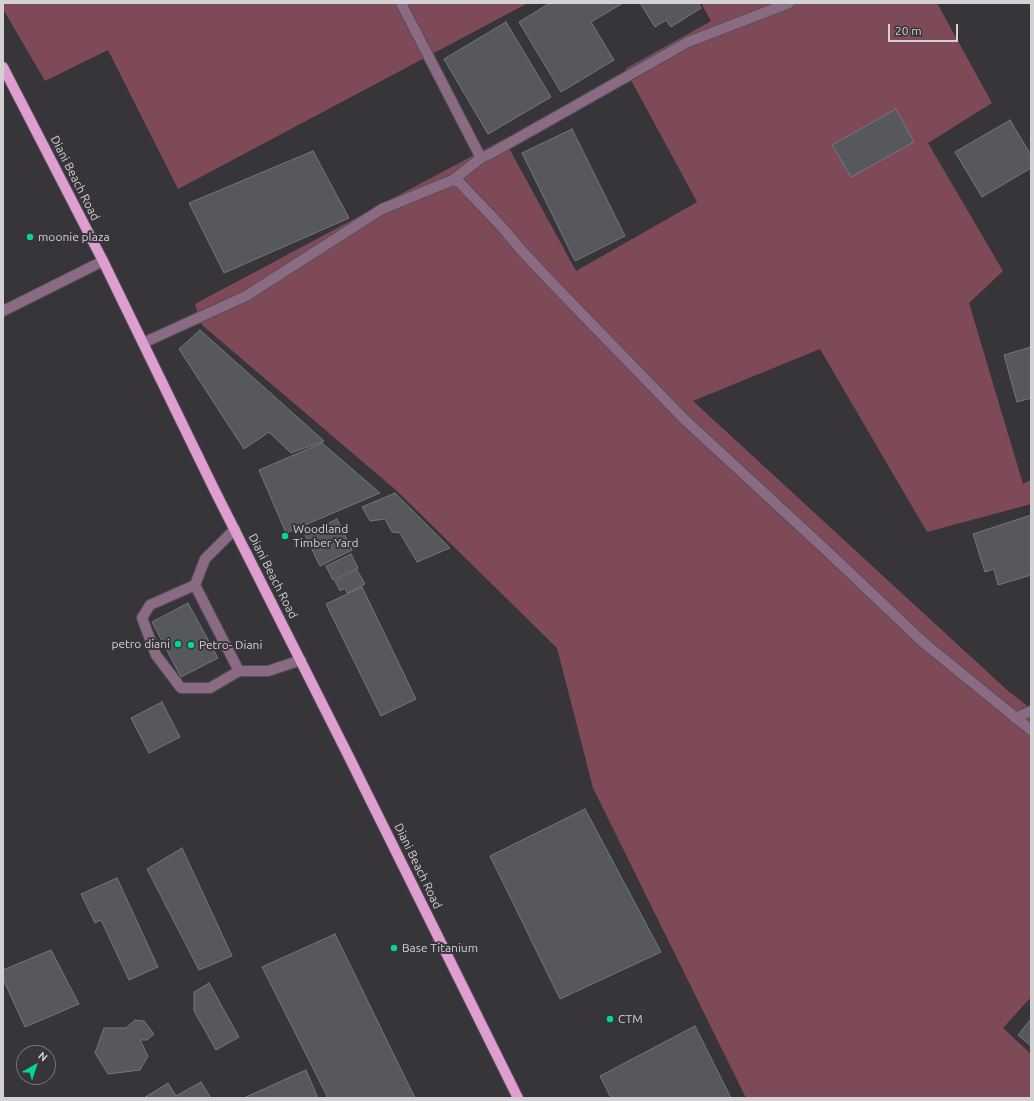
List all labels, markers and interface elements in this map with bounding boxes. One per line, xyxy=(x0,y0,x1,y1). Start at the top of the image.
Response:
scale bar xyxy=(890,16,960,42)
text: 20 m xyxy=(895,24,922,37)
street label: Diani Beach Road xyxy=(47,133,103,223)
place label: moonie plaza xyxy=(38,230,110,244)
marker: moonie plaza xyxy=(25,232,35,242)
place label: Woodland Timber Yard xyxy=(293,522,358,550)
street label: Diani Beach Road xyxy=(245,531,301,621)
marker: Woodland Timber Yard xyxy=(280,531,290,541)
place label: petro diani xyxy=(111,637,170,651)
place label: Petro- Diani xyxy=(199,638,262,652)
marker: petro diani xyxy=(173,639,183,649)
marker: Petro- Diani xyxy=(186,640,196,650)
street label: Diani Beach Road xyxy=(391,821,445,911)
place label: Base Titanium xyxy=(402,941,478,955)
marker: Base Titanium xyxy=(389,943,399,953)
place label: CTM xyxy=(618,1012,643,1026)
marker: CTM xyxy=(605,1014,615,1024)
north arrow xyxy=(16,1045,56,1085)
text: N xyxy=(36,1049,50,1064)

